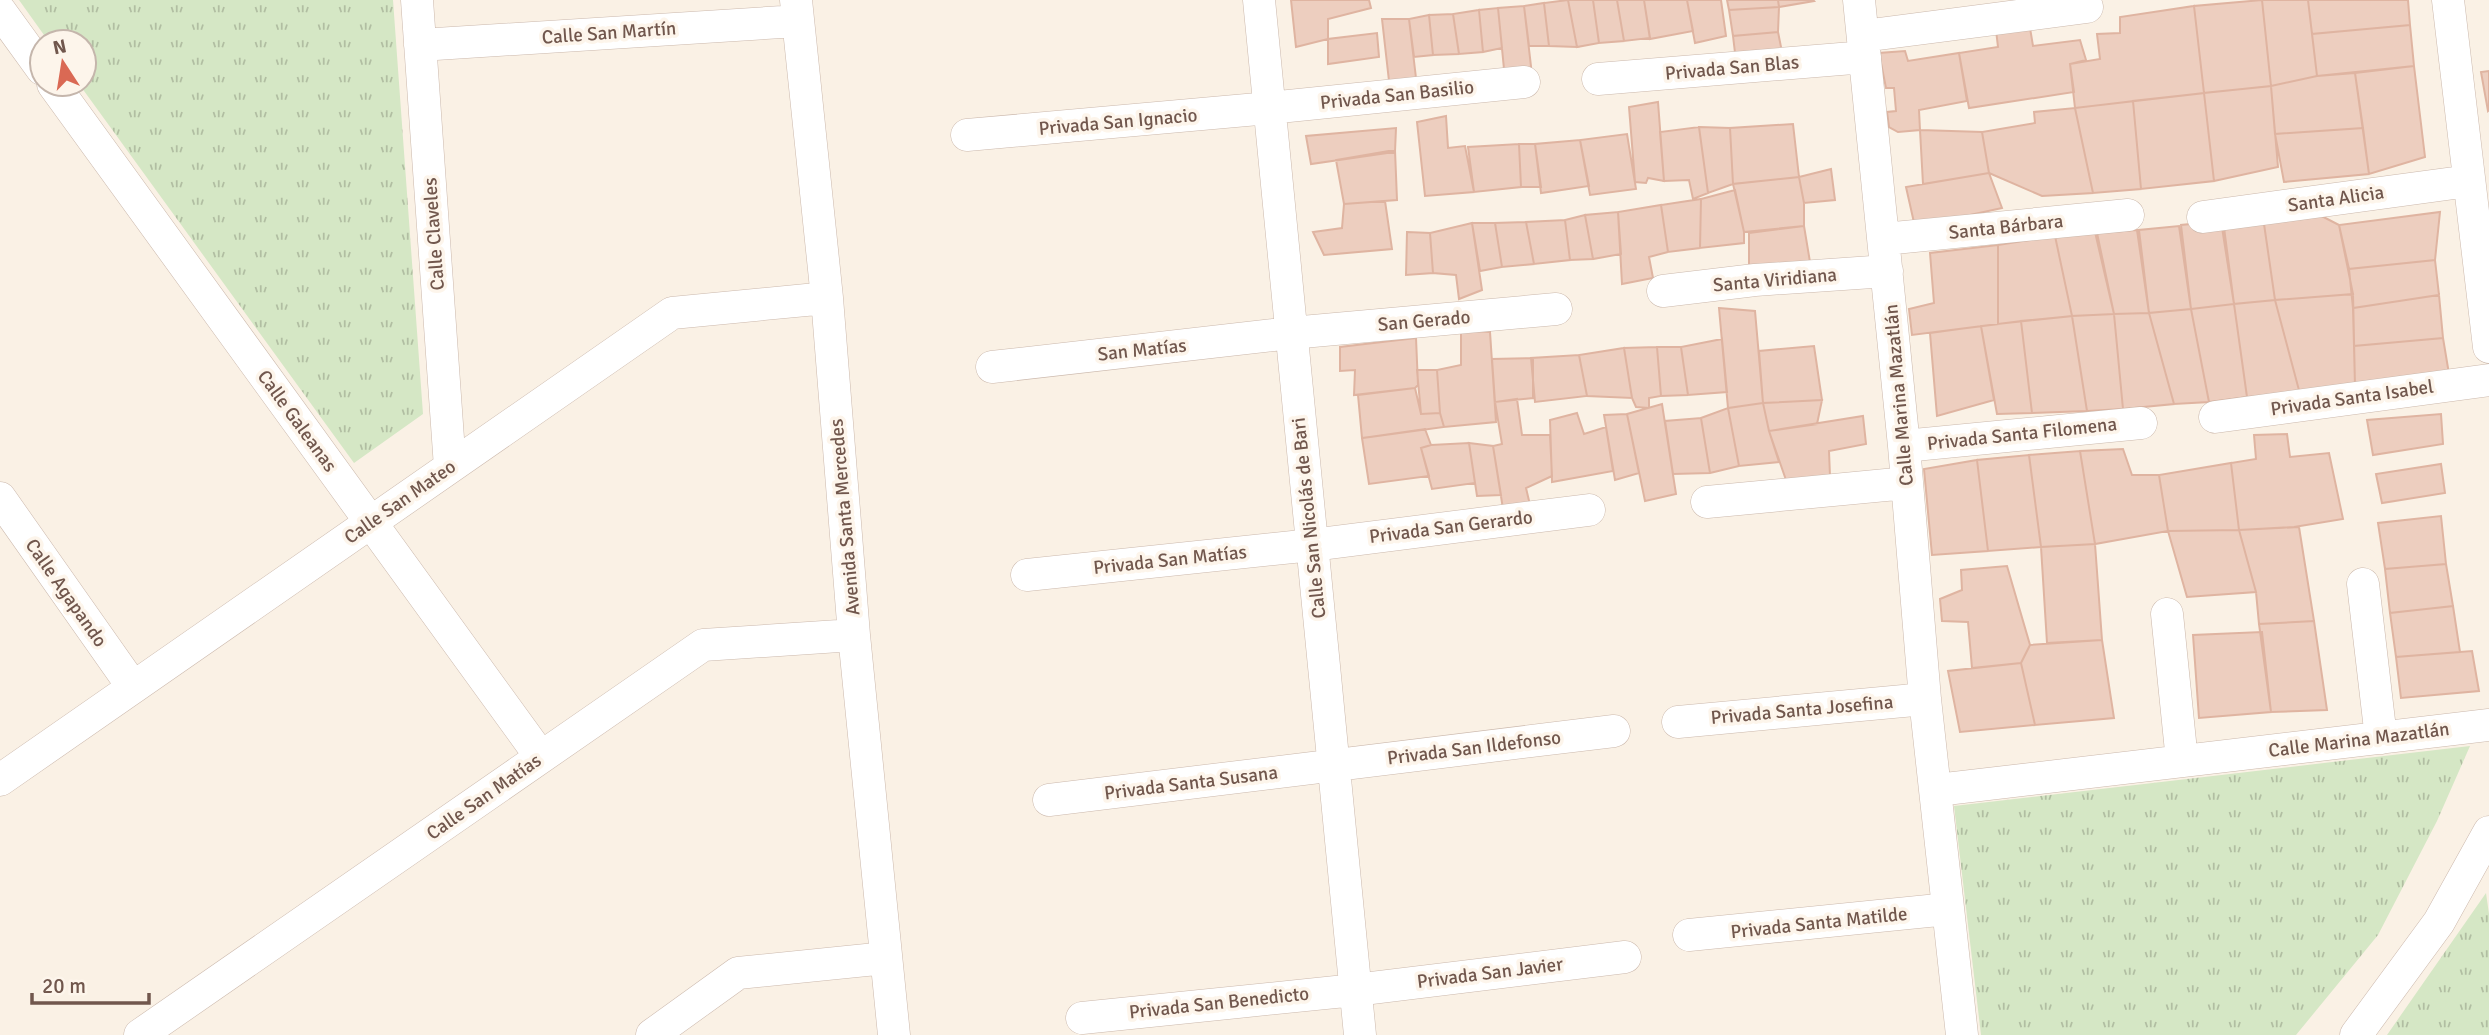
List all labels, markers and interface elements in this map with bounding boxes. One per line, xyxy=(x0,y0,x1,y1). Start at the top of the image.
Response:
street label: Calle San Martín xyxy=(541,16,677,50)
north arrow xyxy=(28,28,98,98)
text: N xyxy=(51,34,69,60)
street label: Privada San Blas xyxy=(1664,50,1800,86)
street label: Privada San Basilio xyxy=(1319,75,1475,115)
street label: Privada San Ignacio xyxy=(1038,103,1198,141)
street label: Calle Claveles xyxy=(418,177,450,291)
street label: Santa Alicia xyxy=(2286,180,2386,218)
street label: Santa Bárbara xyxy=(1947,209,2065,245)
street label: Santa Viridiana xyxy=(1712,263,1838,297)
street label: Calle Marina Mazatlán xyxy=(1879,303,1919,487)
street label: San Gerado xyxy=(1377,305,1471,337)
street label: San Matías xyxy=(1096,333,1188,367)
street label: Calle Galeanas xyxy=(252,365,342,477)
street label: Privada Santa Isabel xyxy=(2269,375,2435,421)
street label: Privada Santa Filomena xyxy=(1926,412,2118,456)
street label: Calle San Nicolás de Bari xyxy=(1287,416,1331,620)
street label: Avenida Santa Mercedes xyxy=(824,418,866,616)
street label: Calle San Mateo xyxy=(340,455,461,549)
street label: Privada San Gerardo xyxy=(1368,505,1534,549)
street label: Calle Agapando xyxy=(20,534,112,652)
street label: Privada San Matías xyxy=(1092,540,1248,580)
street label: Privada Santa Josefina xyxy=(1710,690,1894,730)
street label: Calle Marina Mazatlán xyxy=(2267,717,2451,763)
street label: Privada San Ildefonso xyxy=(1386,725,1562,771)
street label: Calle San Matías xyxy=(422,749,546,845)
street label: Privada Santa Susana xyxy=(1103,760,1279,806)
street label: Privada Santa Matilde xyxy=(1729,902,1909,944)
street label: Privada San Javier xyxy=(1416,952,1564,994)
scale bar xyxy=(32,962,149,1006)
text: 20 m xyxy=(42,973,86,999)
street label: Privada San Benedicto xyxy=(1128,982,1310,1024)

